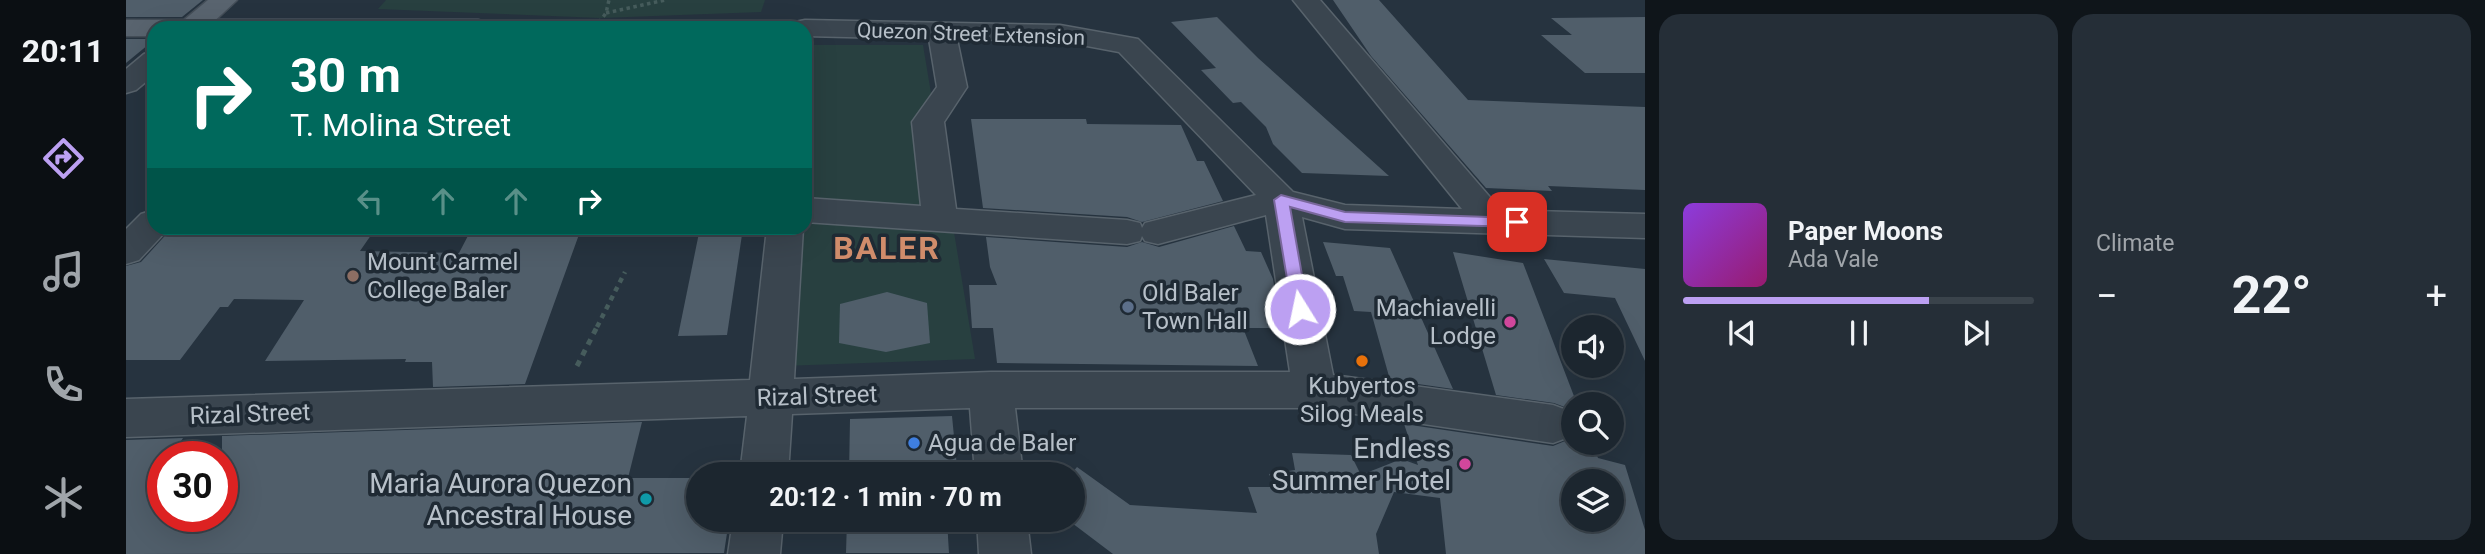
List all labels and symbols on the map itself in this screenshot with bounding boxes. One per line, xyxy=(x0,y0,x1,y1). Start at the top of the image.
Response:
street label: Quezon Street Extension xyxy=(857,18,1085,50)
pin xyxy=(1487,192,1547,252)
district label: BALER xyxy=(833,229,941,267)
place label: Mount Carmel College Baler xyxy=(367,248,518,304)
marker: Mount Carmel College Baler xyxy=(345,268,361,284)
position arrow xyxy=(1263,272,1337,346)
place label: Old Baler Town Hall xyxy=(1142,279,1248,335)
place label: Machiavelli Lodge xyxy=(1376,294,1496,350)
marker: Old Baler Town Hall xyxy=(1120,299,1136,315)
marker: Machiavelli Lodge xyxy=(1502,314,1518,330)
marker: Kubyertos Silog Meals xyxy=(1354,353,1370,369)
place label: Kubyertos Silog Meals xyxy=(1300,372,1424,428)
street label: Rizal Street xyxy=(756,380,878,412)
street label: Rizal Street xyxy=(189,398,311,430)
place label: Agua de Baler xyxy=(928,429,1076,457)
place label: Endless Summer Hotel xyxy=(1272,432,1451,497)
marker: Agua de Baler xyxy=(906,435,922,451)
speed limit sign: 30 xyxy=(147,441,238,532)
marker: Endless Summer Hotel xyxy=(1457,456,1473,472)
place label: Maria Aurora Quezon Ancestral House xyxy=(369,467,632,532)
marker: Maria Aurora Quezon Ancestral House xyxy=(638,491,654,507)

